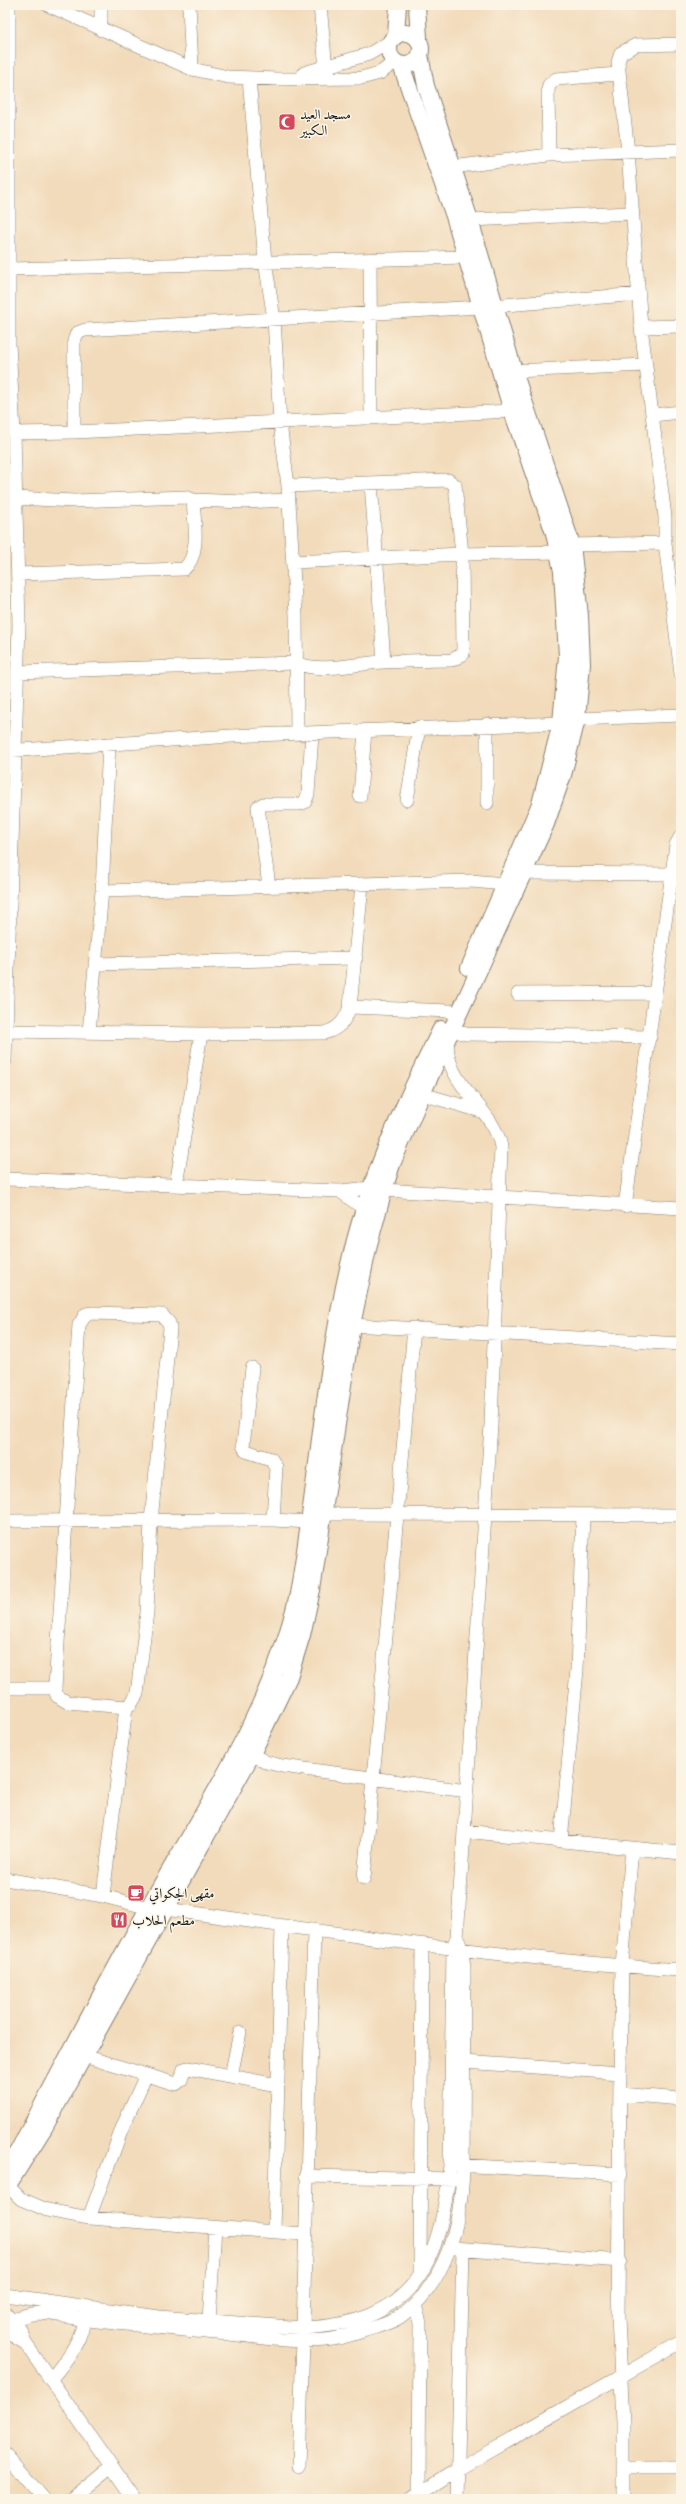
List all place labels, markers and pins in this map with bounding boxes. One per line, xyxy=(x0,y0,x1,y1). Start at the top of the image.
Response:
place label: مسجد العيد الكبير xyxy=(298,105,351,139)
mosque icon: مسجد العيد الكبير xyxy=(277,112,297,132)
cafe icon: مقهى الجكواتي xyxy=(126,1883,146,1903)
place label: مقهى الجكواتي xyxy=(149,1884,214,1905)
restaurant icon: مطعم الحلاب xyxy=(109,1910,129,1930)
place label: مطعم الحلاب xyxy=(132,1911,195,1934)

